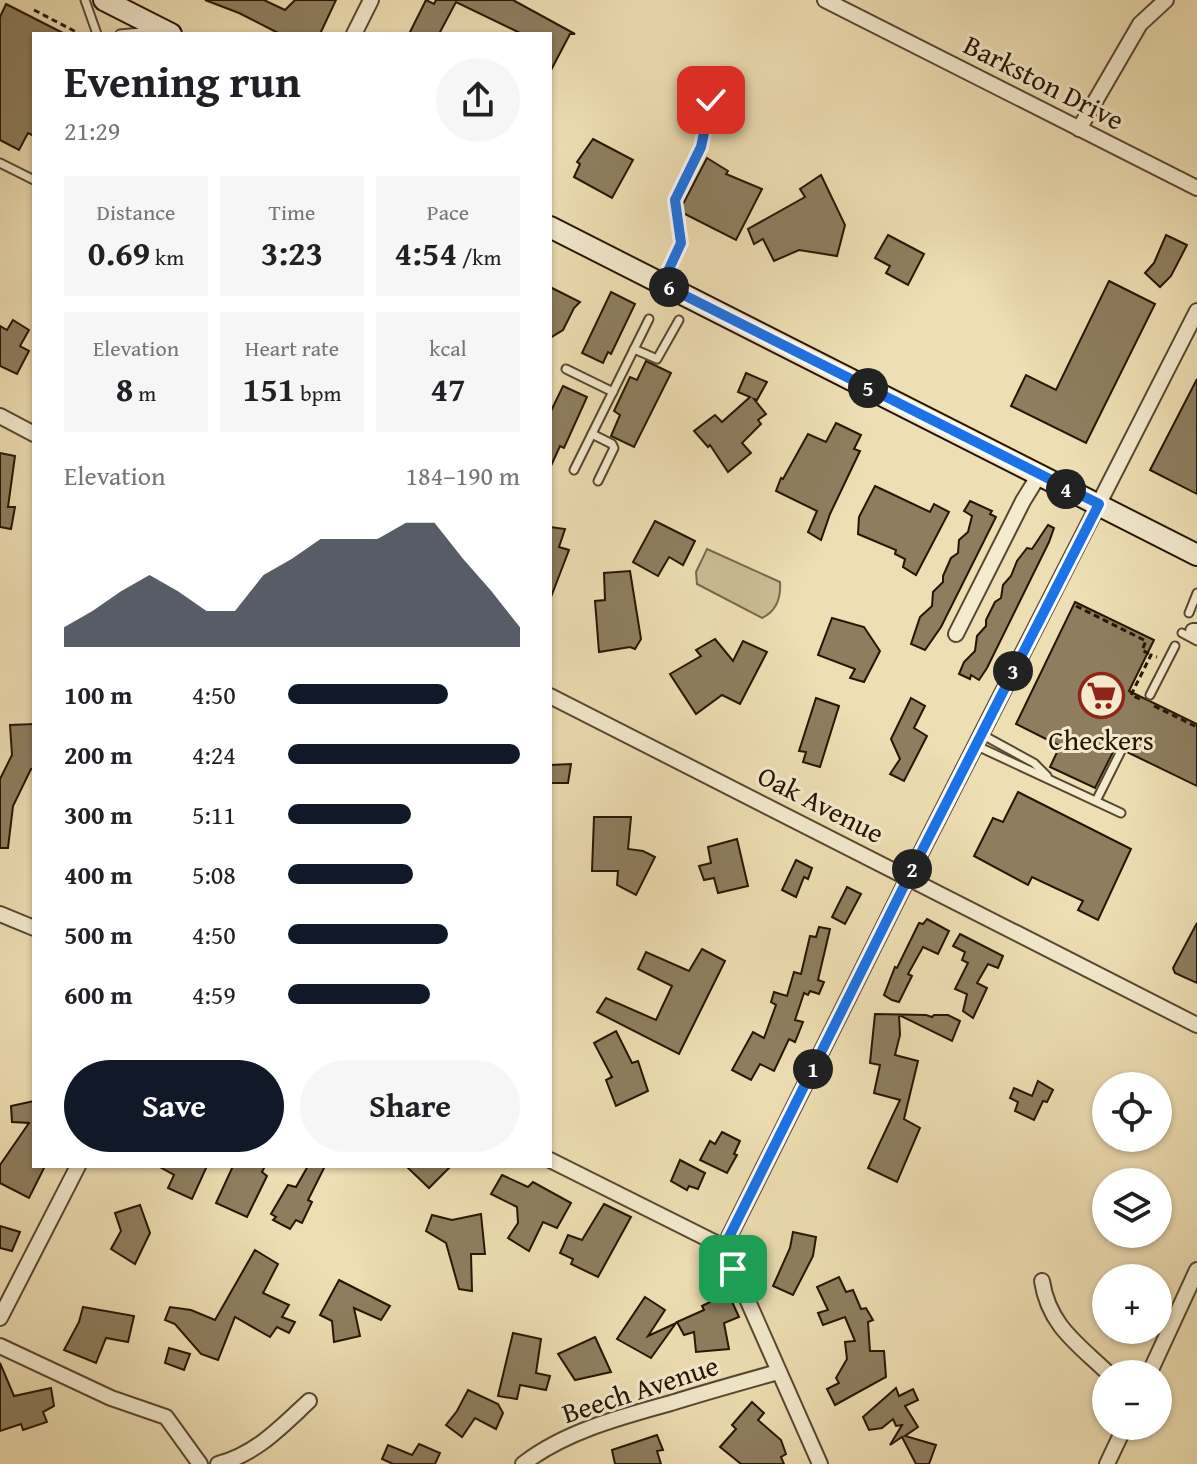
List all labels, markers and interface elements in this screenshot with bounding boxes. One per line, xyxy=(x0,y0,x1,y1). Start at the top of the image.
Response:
street label: Barkston Drive xyxy=(957,24,1131,140)
text: Evening run xyxy=(64,49,301,113)
button: share xyxy=(436,58,520,142)
pin xyxy=(677,66,745,134)
icon: check xyxy=(689,78,733,122)
text: 21:29 xyxy=(64,111,120,150)
text: Distance xyxy=(97,196,175,228)
text: Time xyxy=(269,196,315,228)
text: Pace xyxy=(427,196,469,228)
text: 0.69 xyxy=(88,228,150,277)
text: 3:23 xyxy=(261,228,323,277)
text: 4:54 xyxy=(395,228,457,277)
text: km xyxy=(150,241,184,273)
text: /km xyxy=(457,241,501,273)
pin: 6 xyxy=(649,267,689,307)
text: 6 xyxy=(663,271,675,303)
text: Elevation xyxy=(93,332,179,364)
text: Heart rate xyxy=(245,332,339,364)
text: kcal xyxy=(429,332,467,364)
text: 8 xyxy=(116,364,133,413)
text: 151 xyxy=(243,364,295,413)
text: 47 xyxy=(430,364,466,413)
pin: 5 xyxy=(848,368,888,408)
text: 5 xyxy=(862,372,874,404)
text: m xyxy=(133,377,156,409)
text: bpm xyxy=(295,377,341,409)
text: Elevation xyxy=(64,456,166,495)
text: 184–190 m xyxy=(406,456,520,495)
pin: 4 xyxy=(1046,469,1086,509)
text: 4 xyxy=(1060,473,1072,505)
pin: 3 xyxy=(993,651,1033,691)
text: 3 xyxy=(1007,655,1019,687)
supermarket icon: Checkers xyxy=(1077,671,1125,719)
text: 100 m xyxy=(64,675,132,714)
text: 4:50 xyxy=(192,675,236,714)
place label: Checkers xyxy=(1048,719,1154,760)
text: 200 m xyxy=(64,735,132,774)
text: 4:24 xyxy=(192,735,236,774)
street label: Oak Avenue xyxy=(751,754,891,853)
text: 300 m xyxy=(64,795,132,834)
text: 5:11 xyxy=(192,795,236,834)
pin: 2 xyxy=(892,849,932,889)
text: 2 xyxy=(906,853,918,885)
text: 400 m xyxy=(64,855,132,894)
text: 5:08 xyxy=(192,855,236,894)
text: 500 m xyxy=(64,915,132,954)
text: 4:50 xyxy=(192,915,236,954)
text: 600 m xyxy=(64,975,132,1014)
text: 4:59 xyxy=(192,975,236,1014)
pin: 1 xyxy=(793,1049,833,1089)
text: 1 xyxy=(807,1053,819,1085)
button: Save xyxy=(64,1060,284,1152)
button: Share xyxy=(300,1060,520,1152)
map controls xyxy=(1092,1072,1172,1440)
button: locate xyxy=(1092,1072,1172,1152)
button: layers xyxy=(1092,1168,1172,1248)
pin xyxy=(699,1235,767,1303)
icon: arrive xyxy=(711,1247,755,1291)
button: + xyxy=(1092,1264,1172,1344)
street label: Beech Avenue xyxy=(556,1344,723,1433)
button: − xyxy=(1092,1360,1172,1440)

